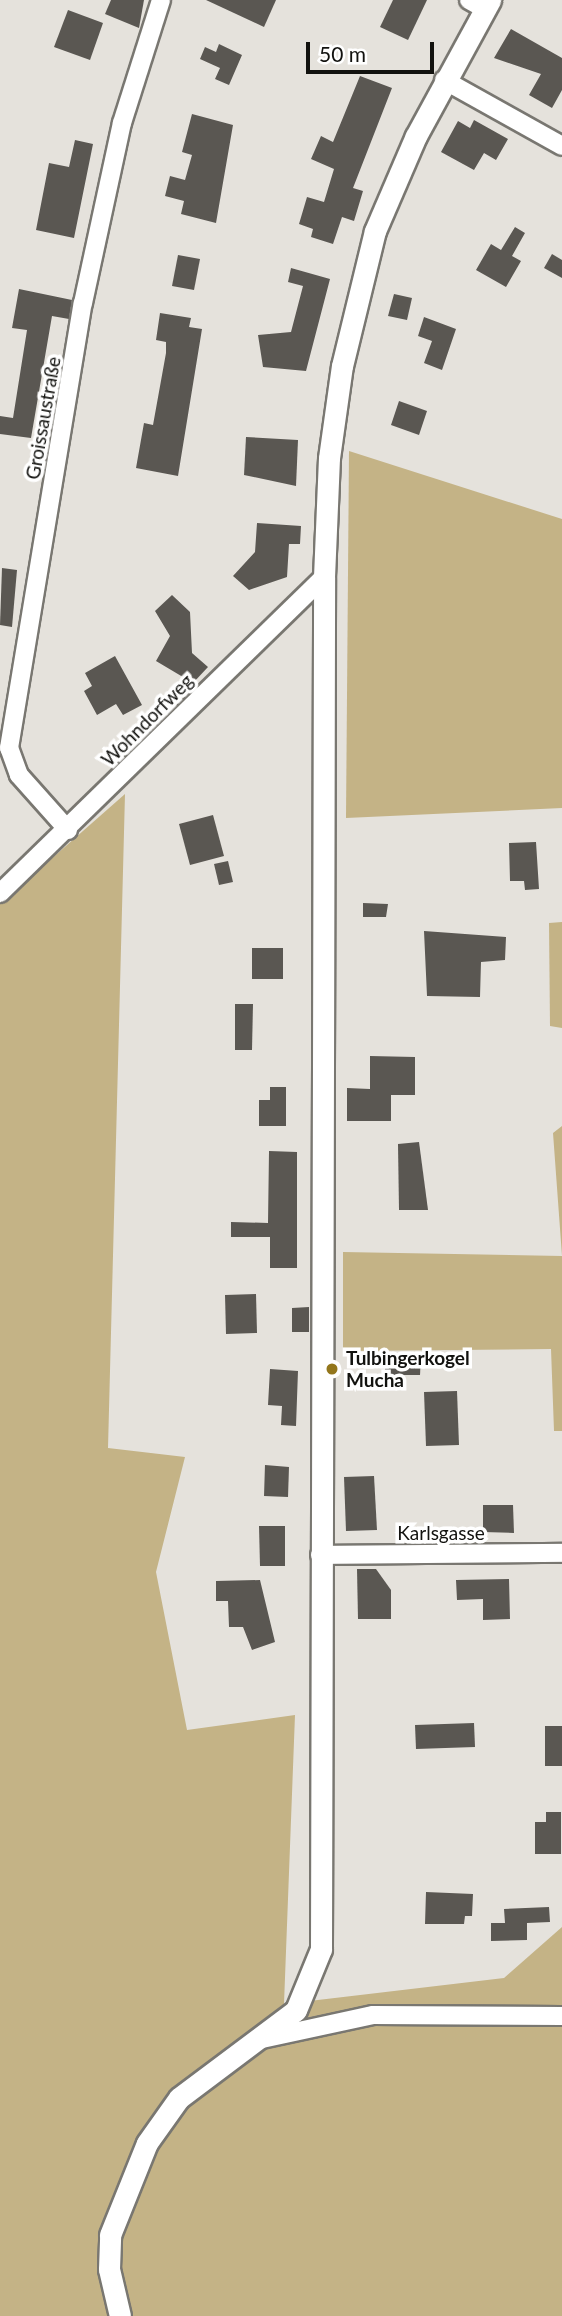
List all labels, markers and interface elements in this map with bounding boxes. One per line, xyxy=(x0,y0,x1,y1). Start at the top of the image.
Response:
scale bar xyxy=(310,28,438,72)
text: 50 m xyxy=(319,41,366,66)
street label: Groissaustraße xyxy=(21,355,65,481)
street label: Wohndorfweg xyxy=(96,669,198,771)
place label: Tulbingerkogel Mucha xyxy=(346,1347,470,1391)
marker: Tulbingerkogel Mucha xyxy=(324,1361,340,1377)
street label: Karlsgasse xyxy=(397,1522,485,1544)

